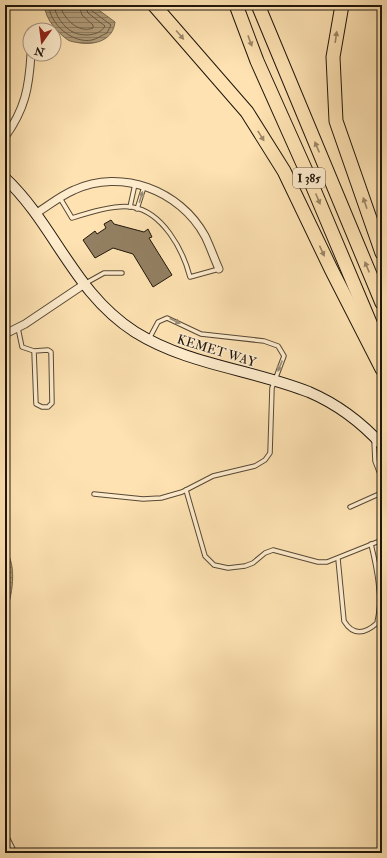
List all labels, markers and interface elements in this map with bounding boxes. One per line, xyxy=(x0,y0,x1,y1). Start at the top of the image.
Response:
north arrow xyxy=(22,22,62,62)
one-way arrow xyxy=(175,29,184,40)
one-way arrow xyxy=(333,31,339,43)
one-way arrow xyxy=(247,36,253,48)
text: N xyxy=(32,43,47,59)
one-way arrow xyxy=(258,130,265,141)
one-way arrow xyxy=(314,141,320,152)
road number: I 385 xyxy=(293,168,325,188)
one-way arrow xyxy=(138,191,144,203)
one-way arrow xyxy=(315,194,321,205)
one-way arrow xyxy=(361,196,367,208)
one-way arrow xyxy=(319,245,325,256)
one-way arrow xyxy=(364,261,370,272)
one-way arrow xyxy=(169,318,181,325)
street label: KEMET WAY xyxy=(175,331,259,371)
one-way arrow xyxy=(276,360,283,372)

